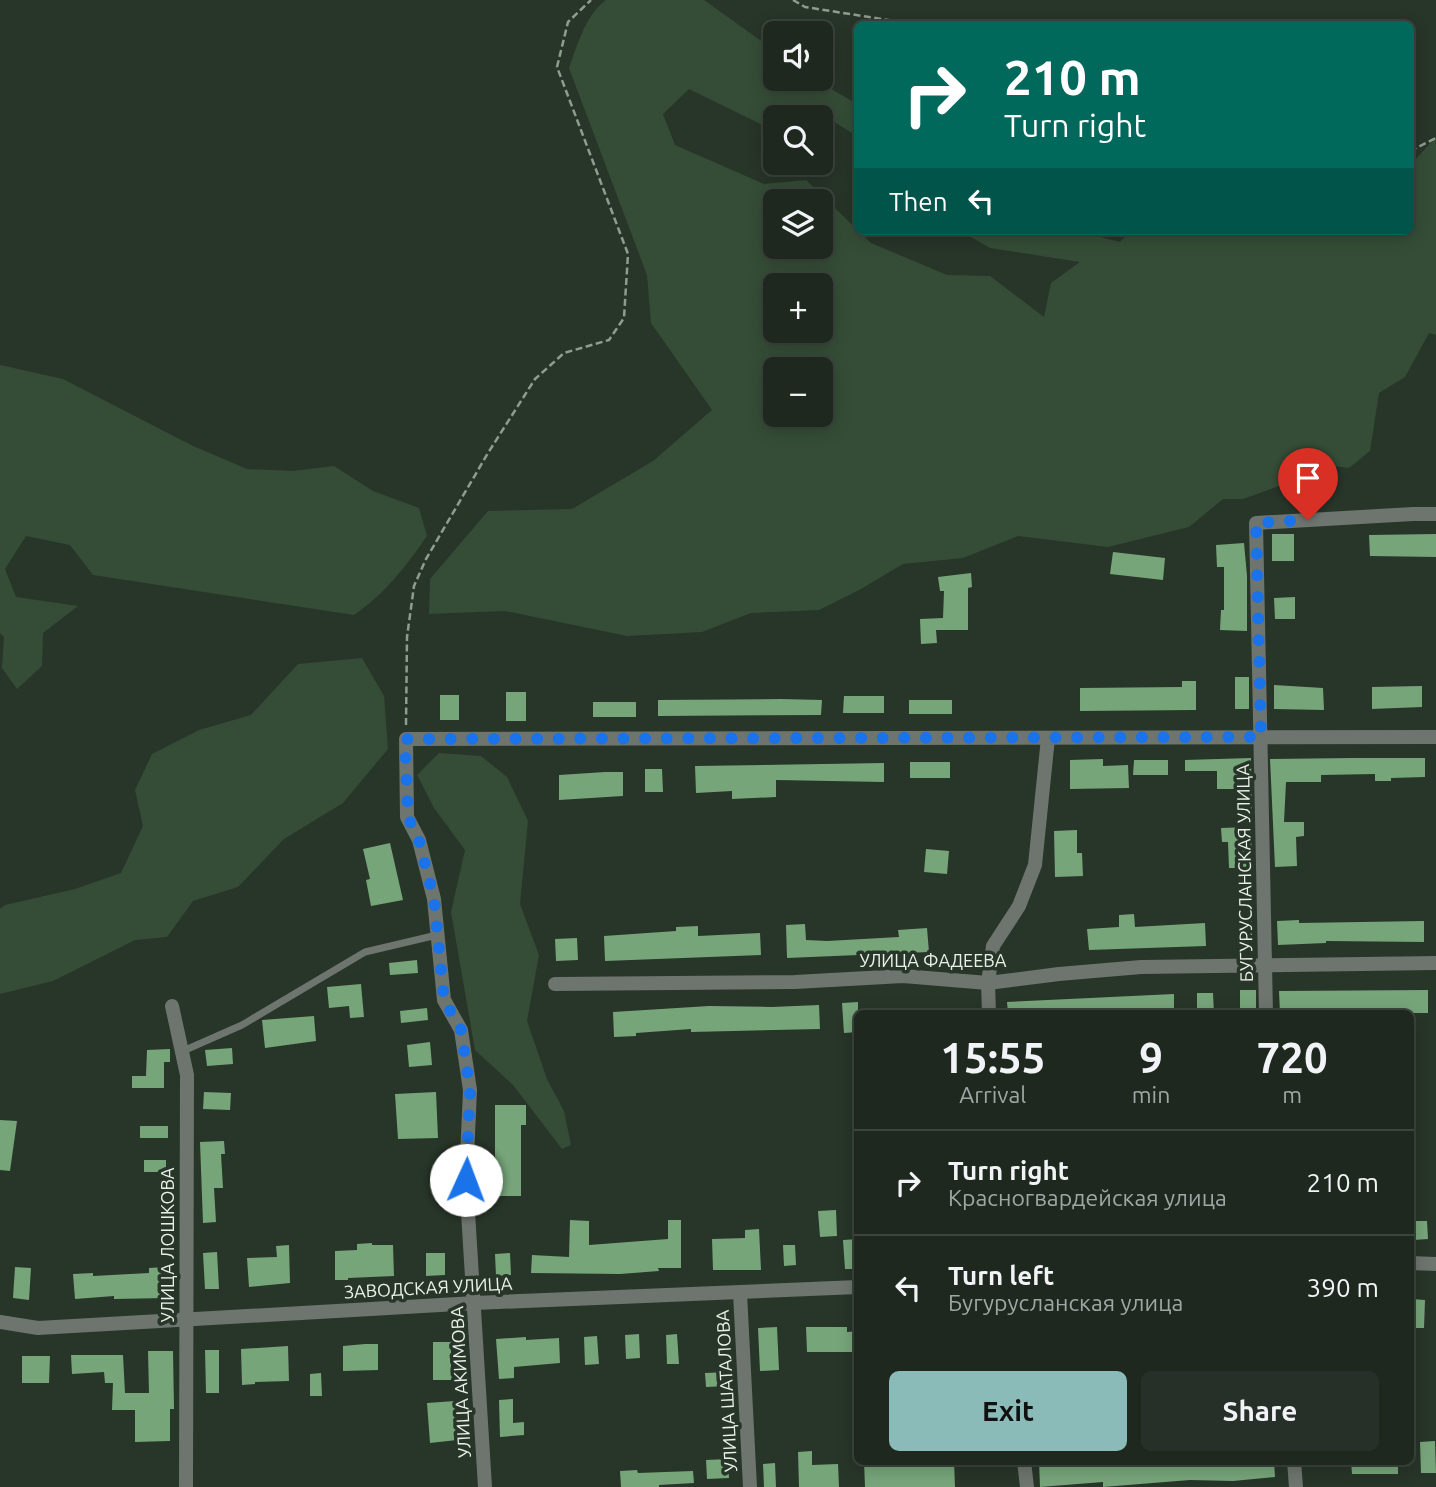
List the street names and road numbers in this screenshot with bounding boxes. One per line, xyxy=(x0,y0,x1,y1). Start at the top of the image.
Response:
street label: БУГУРУСЛАНСКАЯ УЛИЦА xyxy=(1232,763,1256,982)
street label: УЛИЦА ФАДЕЕВА xyxy=(860,950,1007,970)
street label: УЛИЦА ЛОШКОВА xyxy=(157,1167,177,1323)
street label: ЗАВОДСКАЯ УЛИЦА xyxy=(343,1273,513,1301)
street label: УЛИЦА АКИМОВА xyxy=(446,1305,474,1458)
street label: УЛИЦА ШАТАЛОВА xyxy=(712,1309,740,1473)

